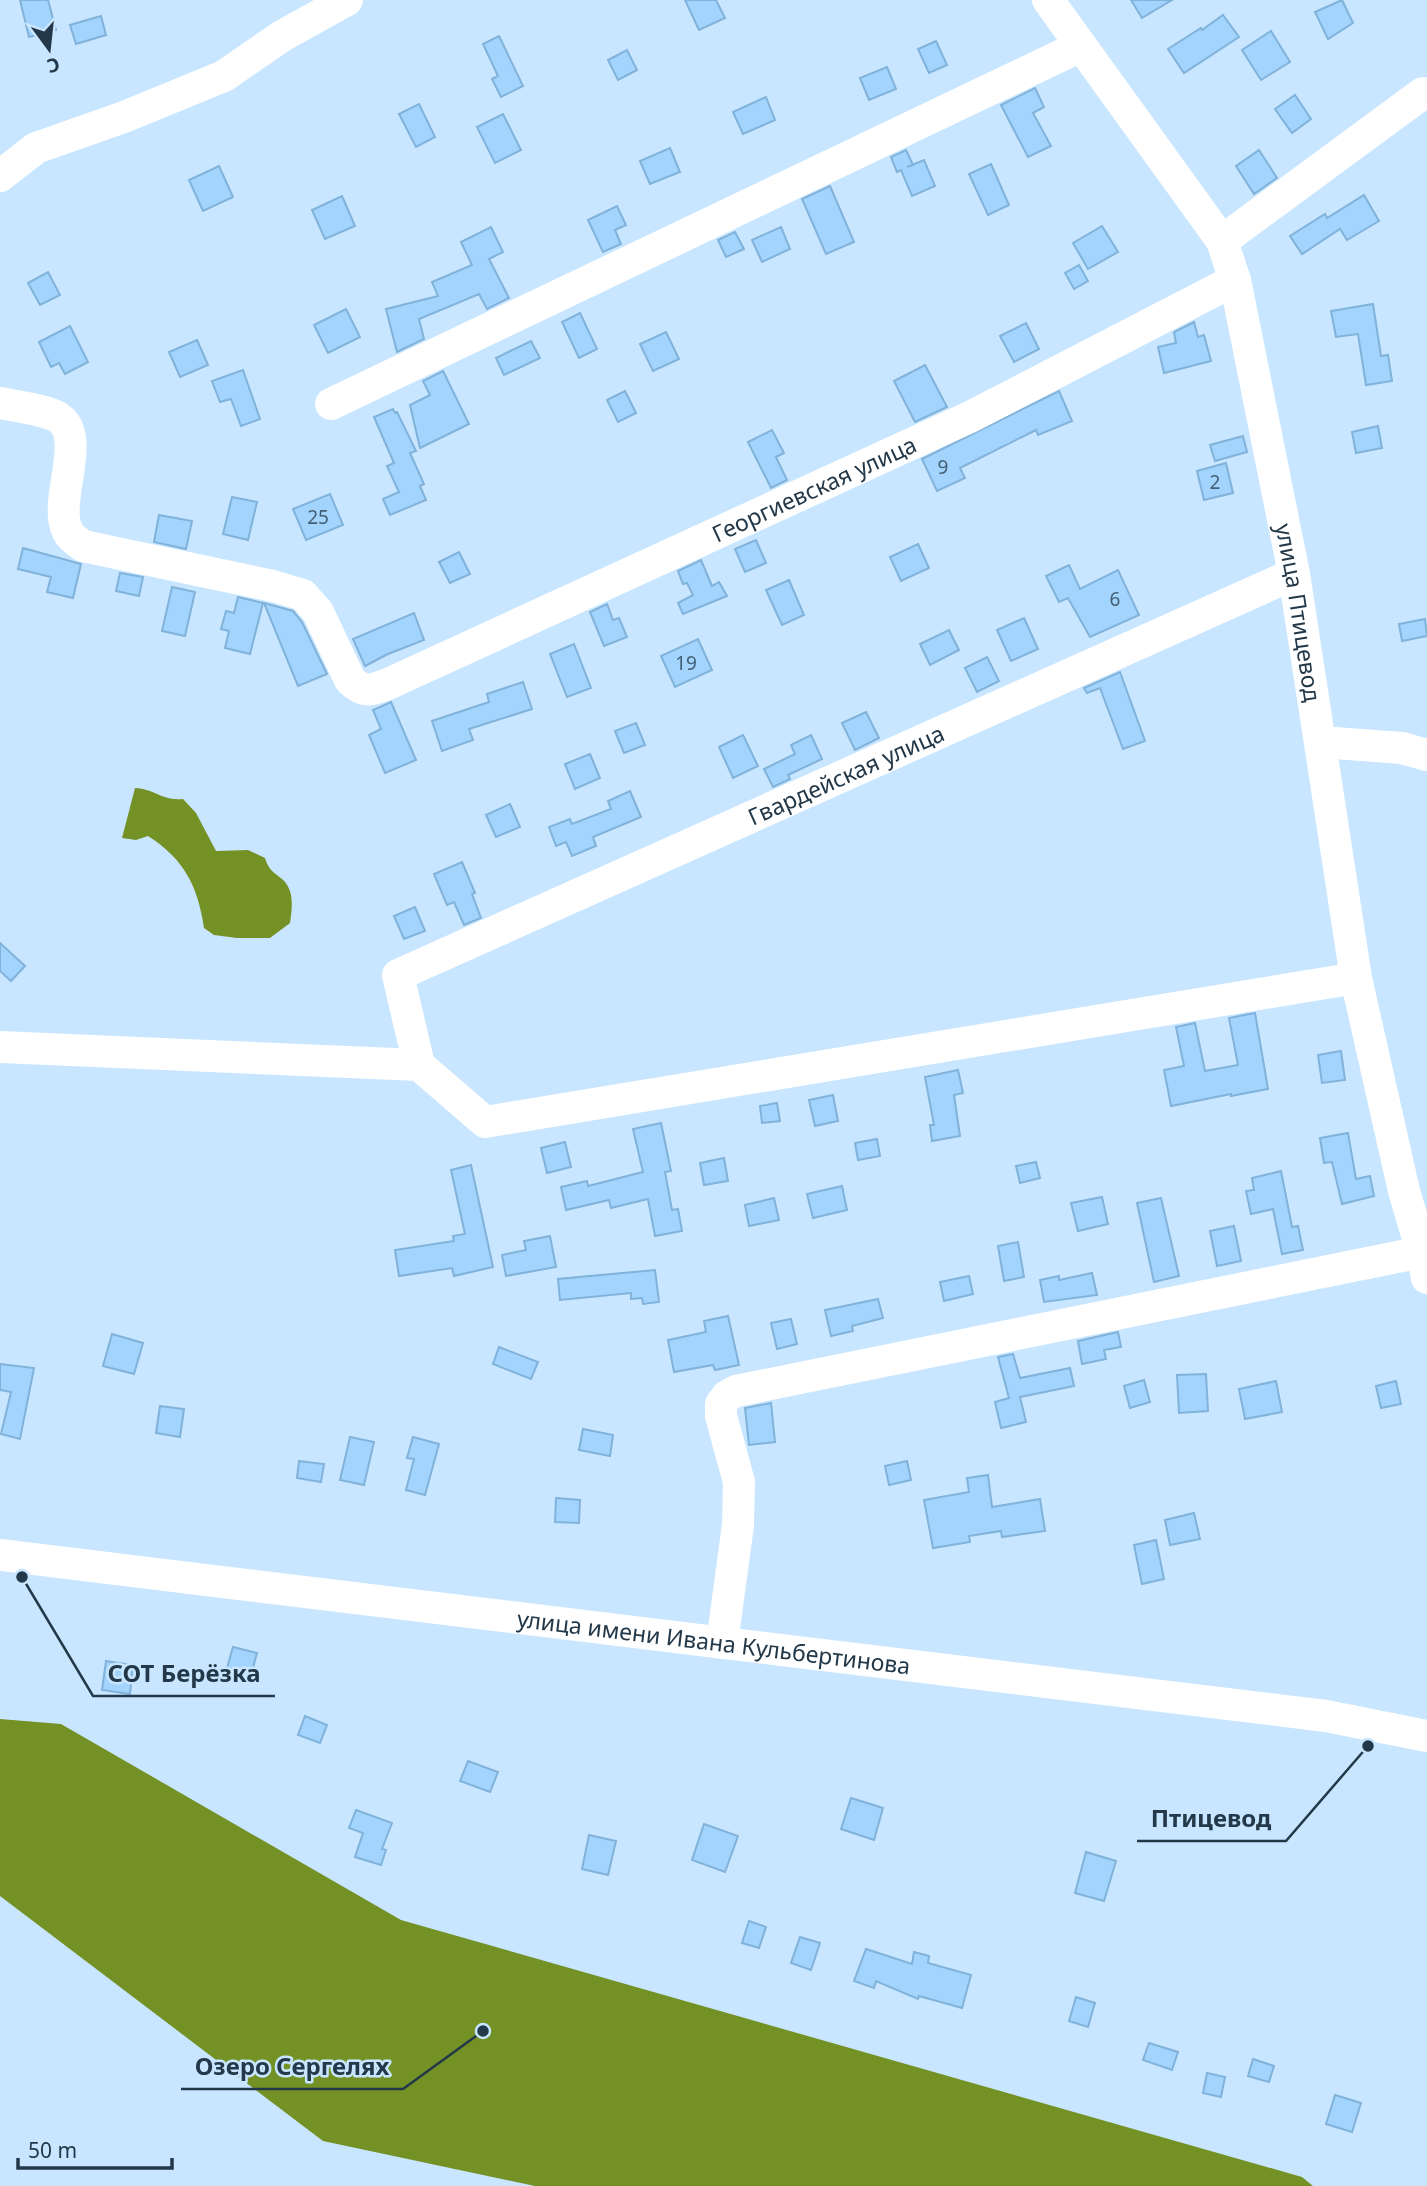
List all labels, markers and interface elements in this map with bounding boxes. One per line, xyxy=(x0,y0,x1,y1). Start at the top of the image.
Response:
north arrow xyxy=(14,14,84,84)
text: С xyxy=(44,51,63,80)
street label: Георгиевская улица xyxy=(707,428,921,549)
house number: 9 xyxy=(938,454,948,480)
house number: 2 xyxy=(1210,469,1220,495)
house number: 25 xyxy=(307,504,329,530)
street label: улица Птицевод xyxy=(1268,521,1329,704)
house number: 6 xyxy=(1110,586,1120,612)
house number: 19 xyxy=(675,650,697,676)
street label: Гвардейская улица xyxy=(743,717,949,832)
street label: улица имени Ивана Кульбертинова xyxy=(515,1602,912,1681)
callout: СОТ Берёзка xyxy=(93,1651,275,1696)
text: СОТ Берёзка xyxy=(107,1656,261,1689)
callout: Птицевод xyxy=(1137,1796,1286,1841)
text: Птицевод xyxy=(1151,1801,1272,1834)
callout: Озеро Сергелях xyxy=(181,2044,403,2089)
text: Озеро Сергелях xyxy=(195,2049,389,2082)
scale bar xyxy=(18,2126,172,2170)
text: 50 m xyxy=(28,2136,77,2164)

